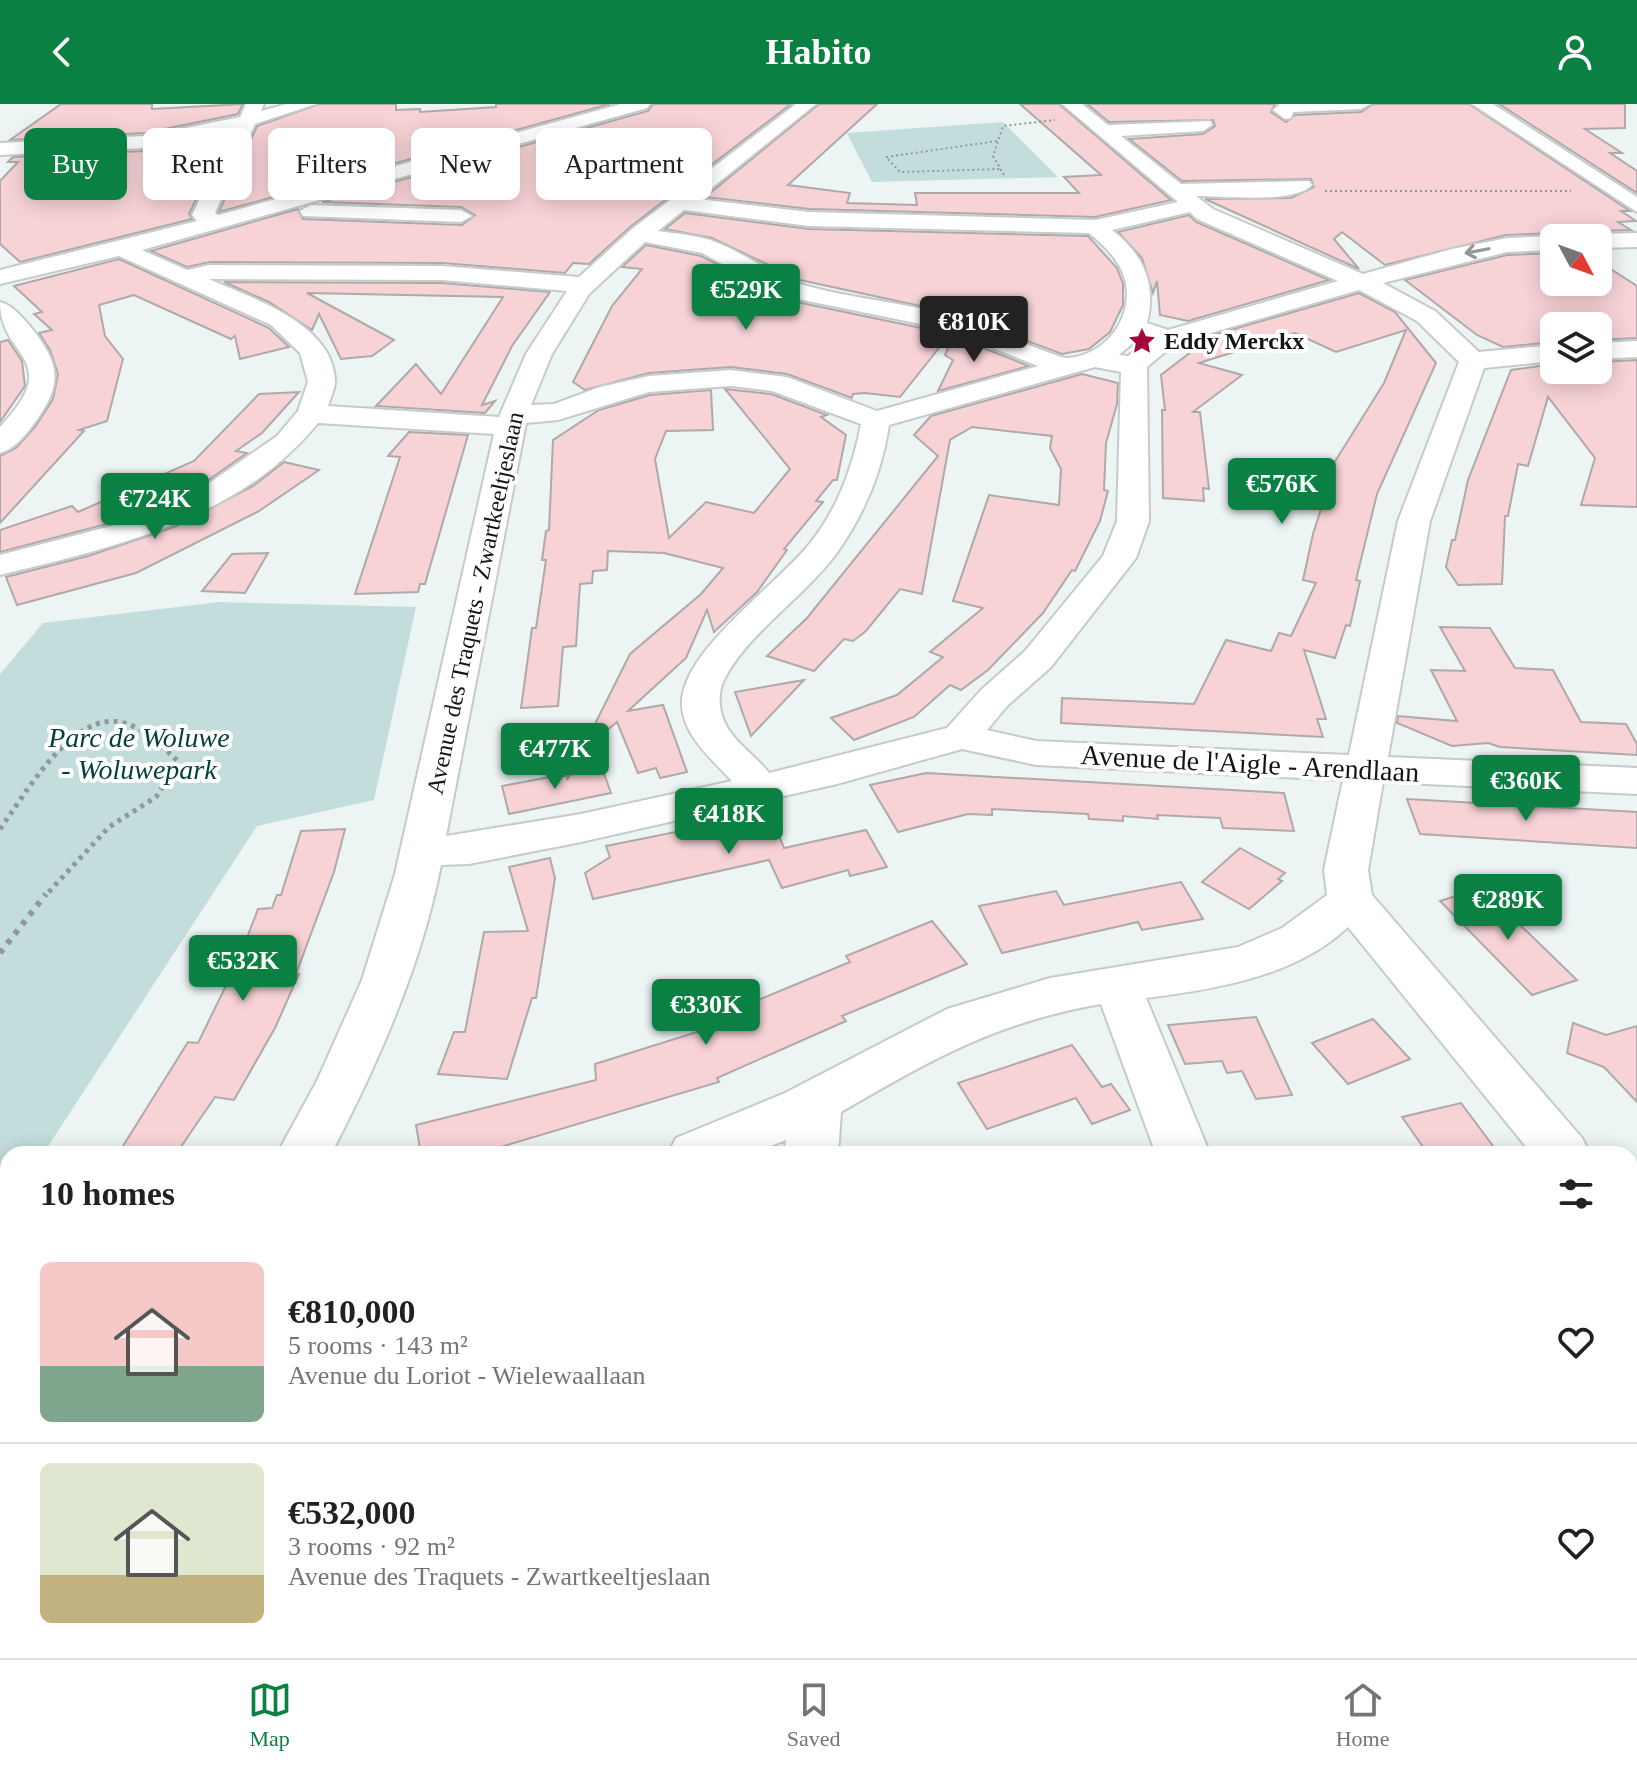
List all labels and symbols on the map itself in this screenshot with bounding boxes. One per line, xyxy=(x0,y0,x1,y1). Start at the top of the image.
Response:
north arrow xyxy=(1540,224,1612,296)
one-way arrow xyxy=(1464,244,1490,259)
pin: €529K xyxy=(690,264,802,332)
pin: €810K xyxy=(918,296,1030,364)
place icon: Eddy Merckx xyxy=(1127,326,1157,356)
place label: Eddy Merckx xyxy=(1164,328,1304,354)
street label: Avenue des Traquets - Zwartkeeltjeslaan xyxy=(422,410,528,796)
pin: €576K xyxy=(1226,458,1338,526)
pin: €724K xyxy=(99,473,211,541)
park label: Parc de Woluwe - Woluwepark xyxy=(47,722,230,785)
pin: €477K xyxy=(499,723,611,791)
street label: Avenue de l'Aigle - Arendlaan xyxy=(1080,739,1420,788)
pin: €360K xyxy=(1470,755,1582,823)
pin: €418K xyxy=(673,788,785,856)
pin: €289K xyxy=(1452,874,1564,942)
pin: €532K xyxy=(187,935,299,1003)
pin: €330K xyxy=(650,979,762,1047)

